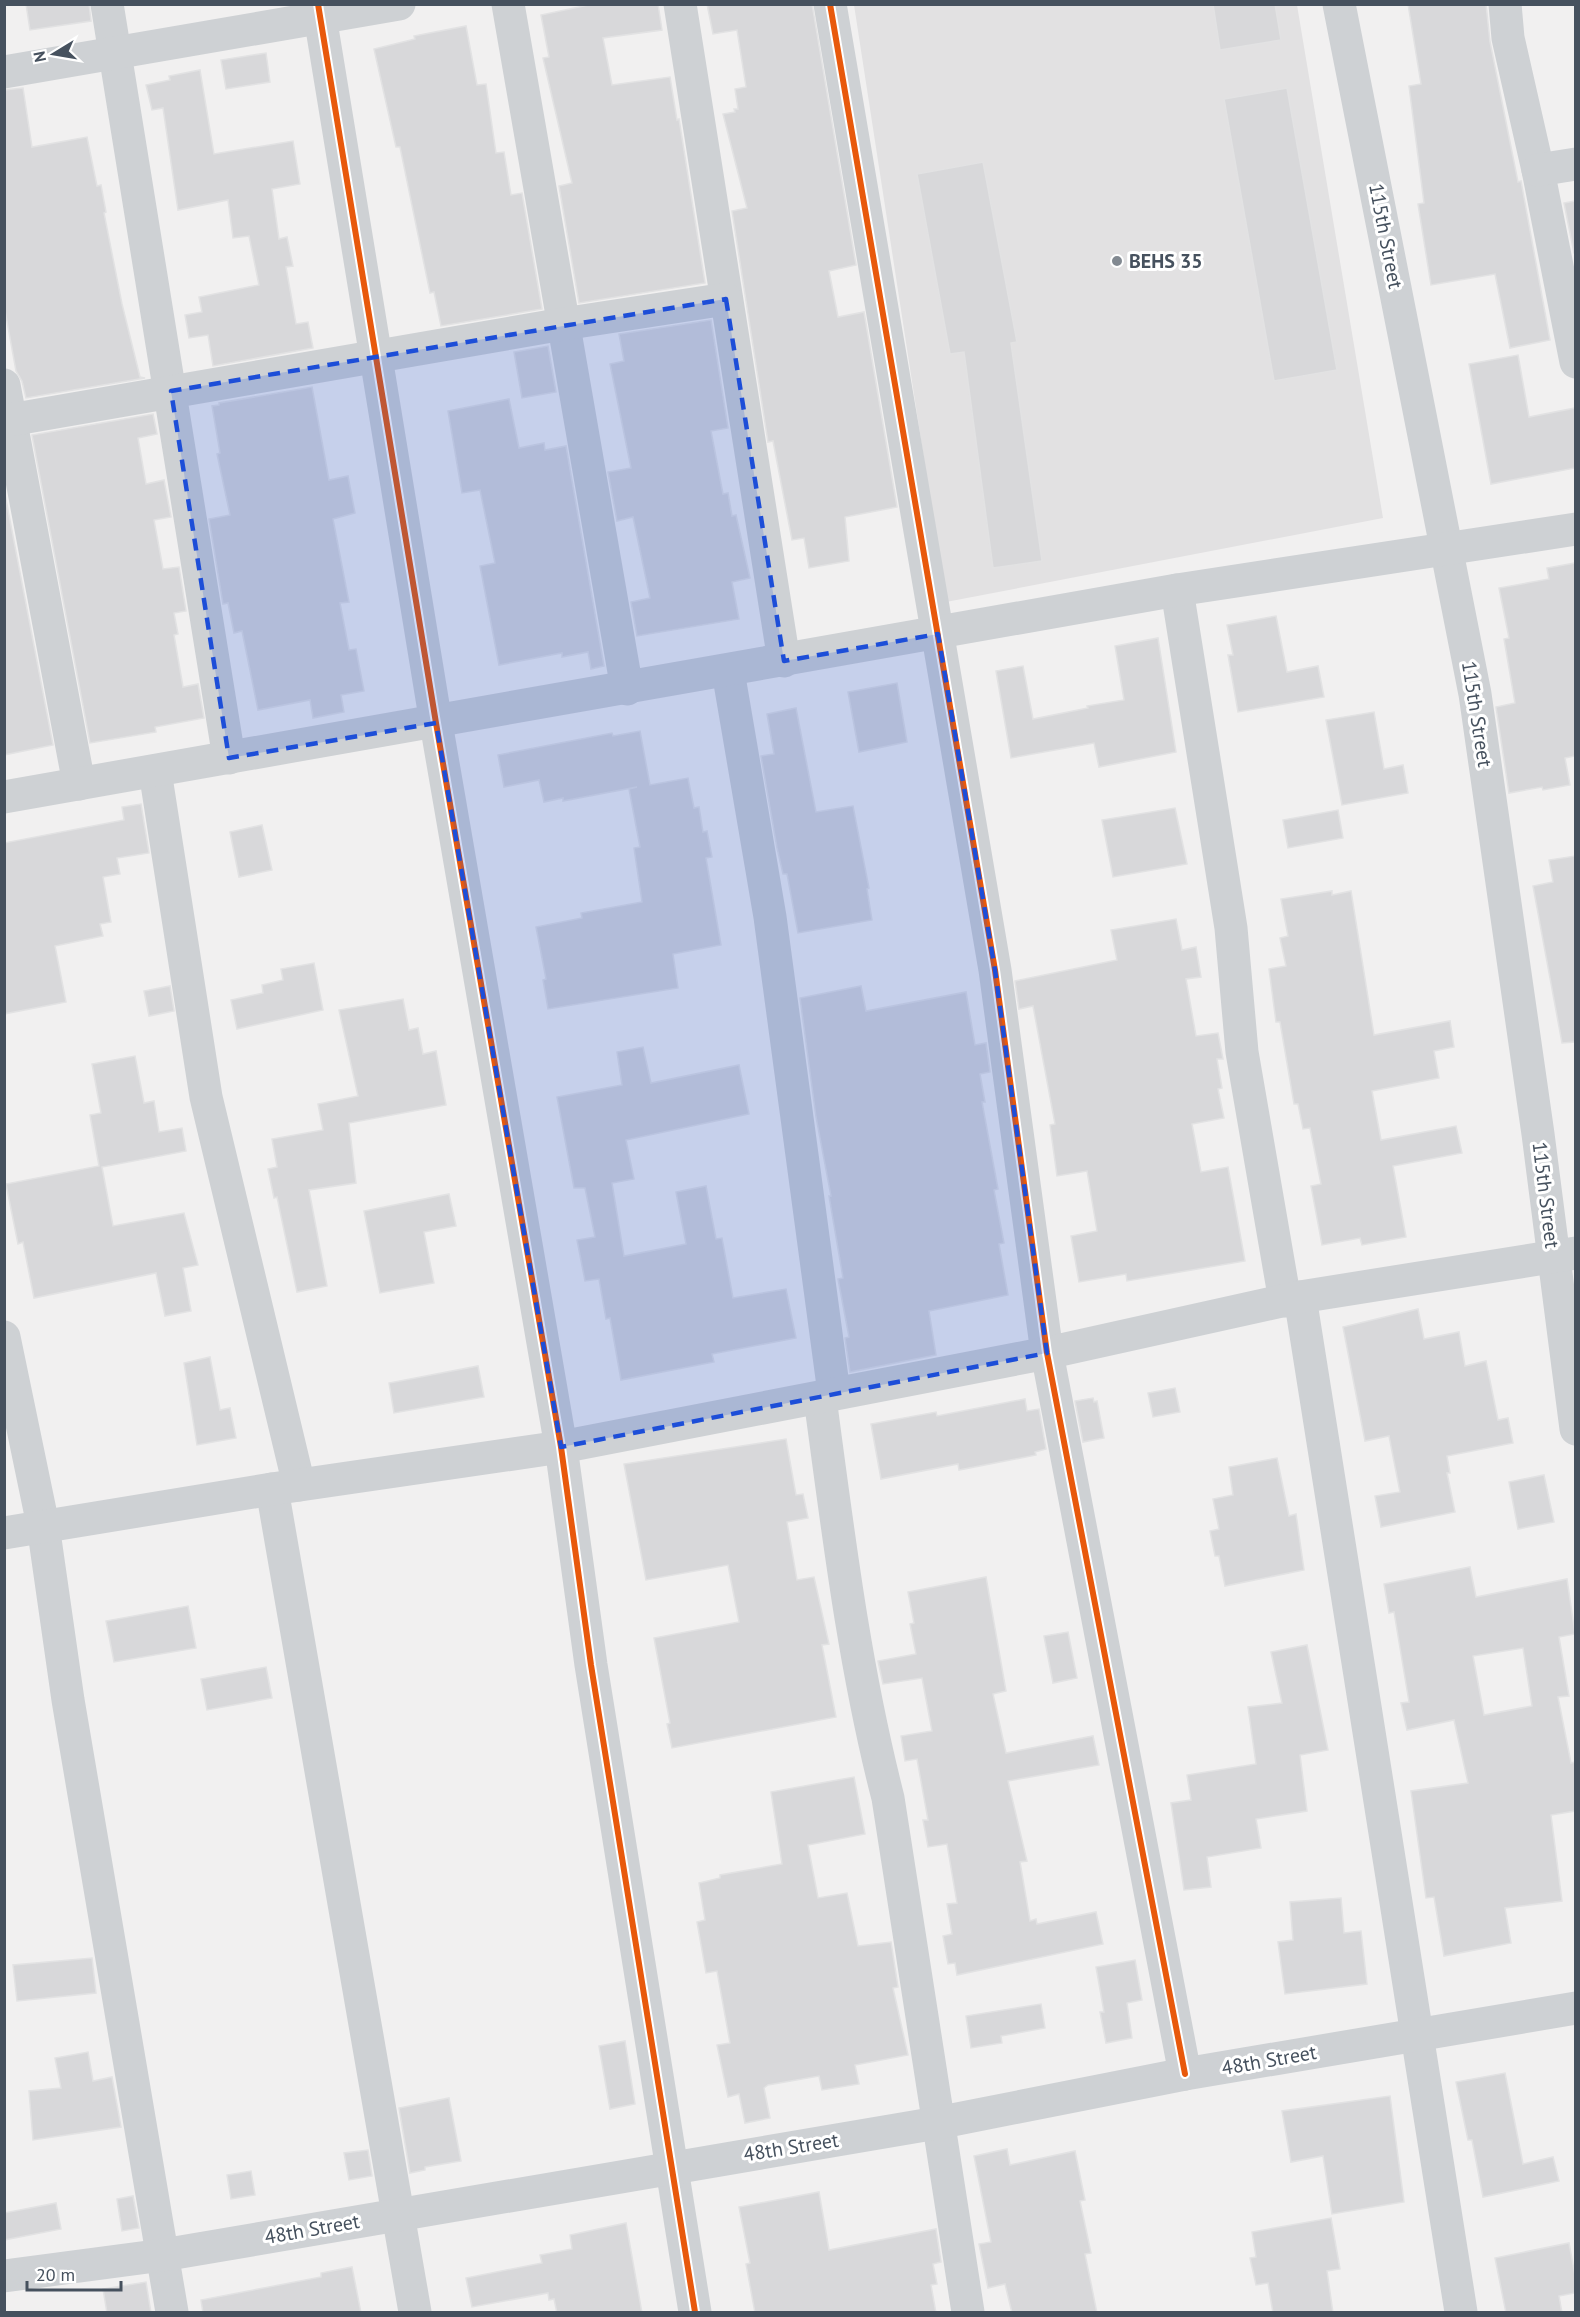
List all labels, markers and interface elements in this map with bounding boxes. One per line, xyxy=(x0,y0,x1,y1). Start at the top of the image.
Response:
north arrow xyxy=(24,24,84,84)
text: N xyxy=(28,50,50,64)
street label: 115th Street xyxy=(1363,181,1409,291)
place label: BEHS 35 xyxy=(1129,248,1203,274)
marker: BEHS 35 xyxy=(1110,254,1124,268)
street label: 115th Street xyxy=(1456,659,1498,769)
street label: 115th Street xyxy=(1527,1140,1565,1250)
street label: 48th Street xyxy=(1219,2039,1319,2081)
street label: 48th Street xyxy=(742,2127,841,2167)
street label: 48th Street xyxy=(262,2208,362,2250)
scale bar xyxy=(27,2254,122,2292)
text: 20 m xyxy=(36,2263,75,2286)

